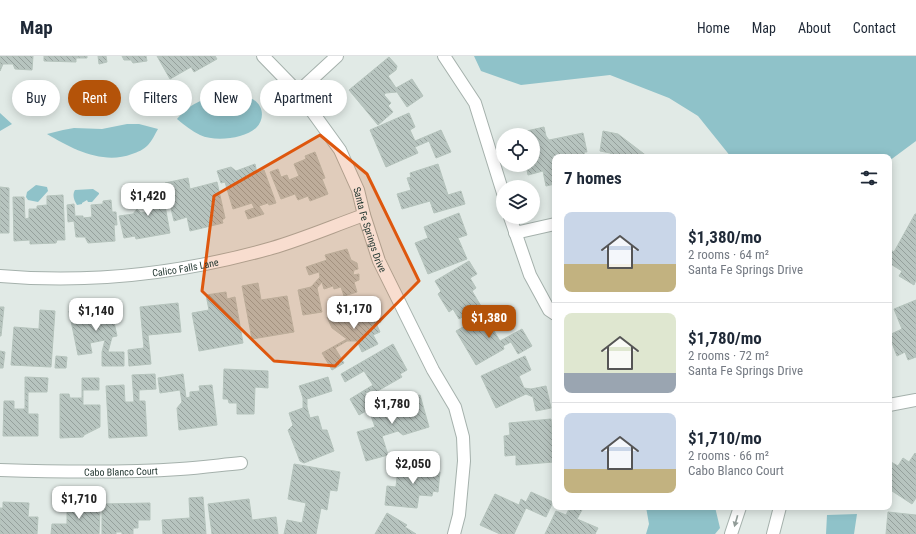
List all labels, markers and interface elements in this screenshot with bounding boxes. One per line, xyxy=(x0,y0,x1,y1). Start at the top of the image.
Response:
text: Map xyxy=(20,16,53,39)
text: Home xyxy=(697,20,730,36)
text: Map xyxy=(752,20,776,36)
text: About xyxy=(798,20,831,36)
text: Contact xyxy=(853,20,896,36)
chip: Buy xyxy=(12,80,60,116)
chip: Rent xyxy=(68,80,121,116)
chip: Filters xyxy=(129,80,192,116)
chip: New xyxy=(200,80,252,116)
chip: Apartment xyxy=(260,80,347,116)
map controls xyxy=(496,128,540,224)
button: locate xyxy=(496,128,540,172)
icon: filters xyxy=(858,167,880,189)
text: 7 homes xyxy=(564,168,622,188)
button: layers xyxy=(496,180,540,224)
pin: $1,420 xyxy=(115,183,181,217)
street label: Santa Fe Springs Drive xyxy=(351,185,389,274)
text: $1,420 xyxy=(130,188,166,203)
text: $1,380/mo xyxy=(688,227,762,247)
icon: home xyxy=(596,228,644,276)
text: 2 rooms · 64 m² xyxy=(688,247,769,262)
street label: Calico Falls Lane xyxy=(152,256,220,279)
text: Santa Fe Springs Drive xyxy=(688,262,803,277)
pin: $1,170 xyxy=(321,296,387,330)
pin: $1,140 xyxy=(63,298,129,332)
text: $1,170 xyxy=(336,301,372,316)
text: $1,140 xyxy=(78,303,114,318)
pin: $1,380 xyxy=(456,305,522,339)
text: $1,380 xyxy=(471,310,507,325)
text: $1,780/mo xyxy=(688,328,762,348)
icon: home xyxy=(596,329,644,377)
text: 2 rooms · 72 m² xyxy=(688,348,769,363)
text: Santa Fe Springs Drive xyxy=(688,363,803,378)
pin: $1,780 xyxy=(359,391,425,425)
text: $1,780 xyxy=(374,396,410,411)
text: $1,710/mo xyxy=(688,428,762,448)
icon: home xyxy=(596,429,644,477)
text: 2 rooms · 66 m² xyxy=(688,448,769,463)
pin: $2,050 xyxy=(380,451,446,485)
text: $2,050 xyxy=(395,456,431,471)
text: Cabo Blanco Court xyxy=(688,463,784,478)
street label: Cabo Blanco Court xyxy=(84,465,158,478)
pin: $1,710 xyxy=(46,486,112,520)
text: $1,710 xyxy=(61,491,97,506)
one-way arrow xyxy=(733,515,739,527)

